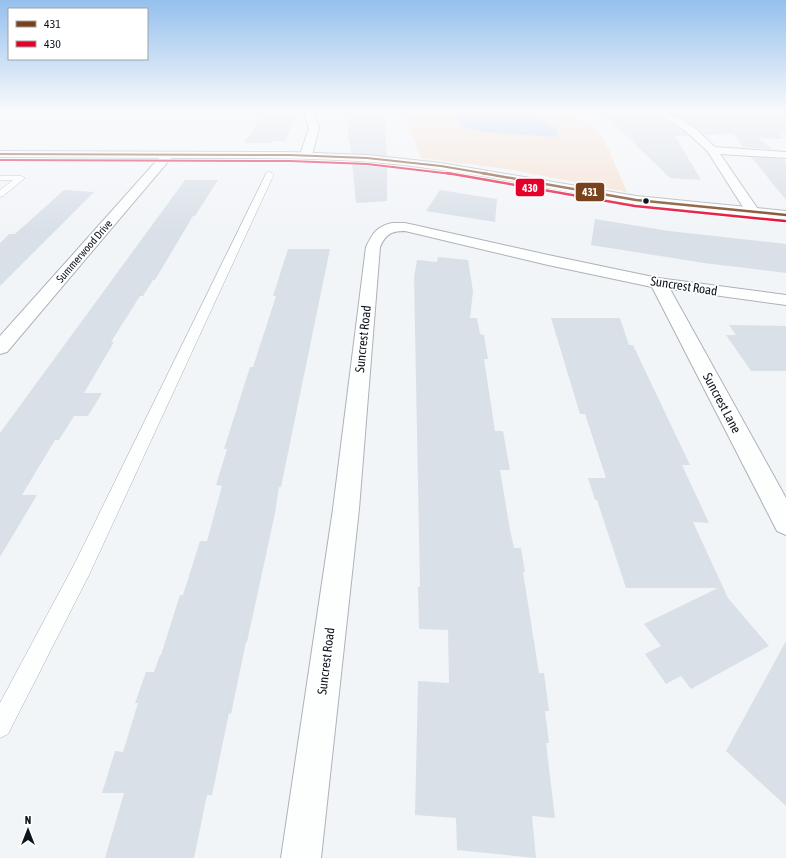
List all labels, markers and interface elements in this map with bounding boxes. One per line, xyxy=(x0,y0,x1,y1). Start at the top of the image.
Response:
legend xyxy=(8,8,148,60)
text: 431 xyxy=(44,17,61,31)
text: 430 xyxy=(44,37,61,51)
line badge: 430 xyxy=(515,178,545,197)
text: 430 xyxy=(521,182,538,194)
line badge: 431 xyxy=(575,182,605,202)
text: 431 xyxy=(581,186,598,198)
unlabelled marker xyxy=(641,196,651,206)
street label: Summerwood Drive xyxy=(54,217,114,285)
street label: Suncrest Road xyxy=(649,273,719,299)
street label: Suncrest Road xyxy=(352,305,374,373)
street label: Suncrest Lane xyxy=(700,370,744,436)
street label: Suncrest Road xyxy=(314,627,338,695)
north arrow xyxy=(8,810,48,850)
text: N xyxy=(25,814,31,826)

